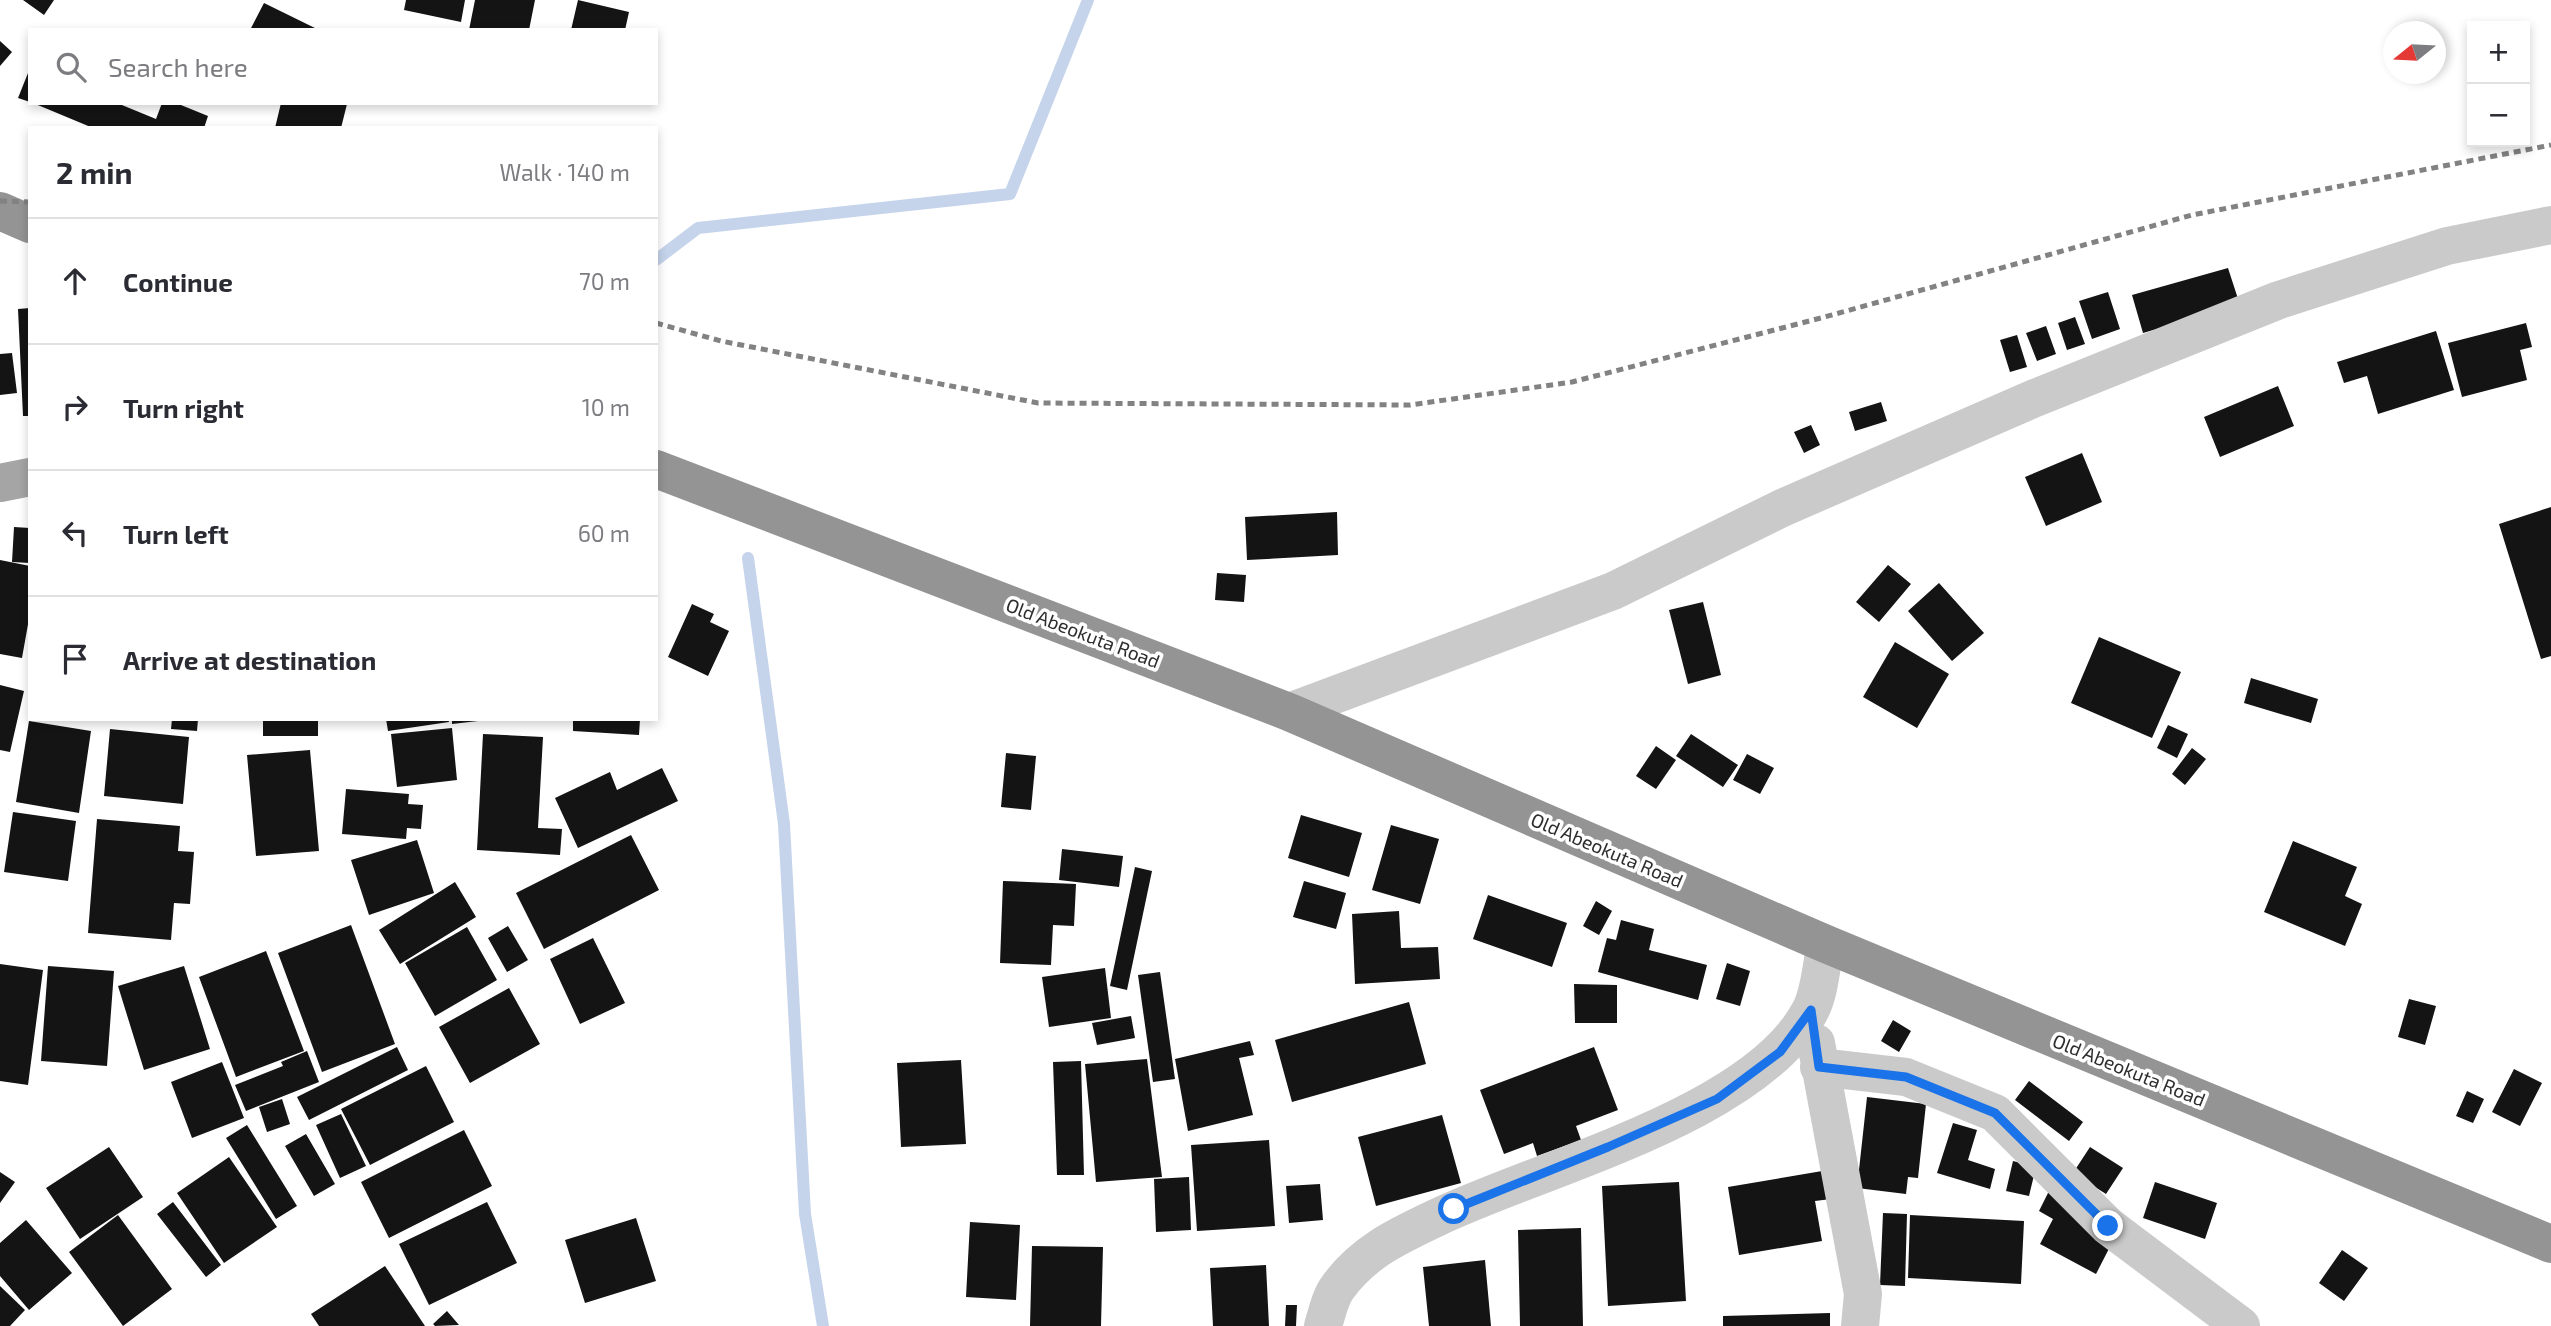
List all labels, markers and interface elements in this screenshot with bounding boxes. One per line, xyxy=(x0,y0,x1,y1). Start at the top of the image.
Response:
north arrow xyxy=(2383,21,2446,84)
map controls xyxy=(2467,21,2530,147)
button: + xyxy=(2467,21,2530,84)
search box xyxy=(28,28,658,105)
icon: search xyxy=(52,48,90,86)
text: Search here xyxy=(108,51,248,82)
button: − xyxy=(2467,84,2530,147)
text: 2 min xyxy=(56,154,133,190)
text: Walk · 140 m xyxy=(499,158,630,186)
icon: ahead xyxy=(56,262,94,300)
text: Continue xyxy=(123,266,233,297)
text: 70 m xyxy=(579,267,630,295)
icon: right xyxy=(56,388,94,426)
text: Turn right xyxy=(123,392,244,423)
text: 10 m xyxy=(582,393,630,421)
icon: left xyxy=(56,514,94,552)
text: Turn left xyxy=(123,518,229,549)
text: 60 m xyxy=(578,519,630,547)
street label: Old Abeokuta Road xyxy=(1003,593,1163,672)
icon: arrive xyxy=(56,640,94,678)
text: Arrive at destination xyxy=(123,644,376,675)
street label: Old Abeokuta Road xyxy=(1528,807,1687,892)
street label: Old Abeokuta Road xyxy=(2049,1028,2209,1111)
route start xyxy=(1438,1193,1469,1224)
route end xyxy=(2092,1210,2123,1241)

